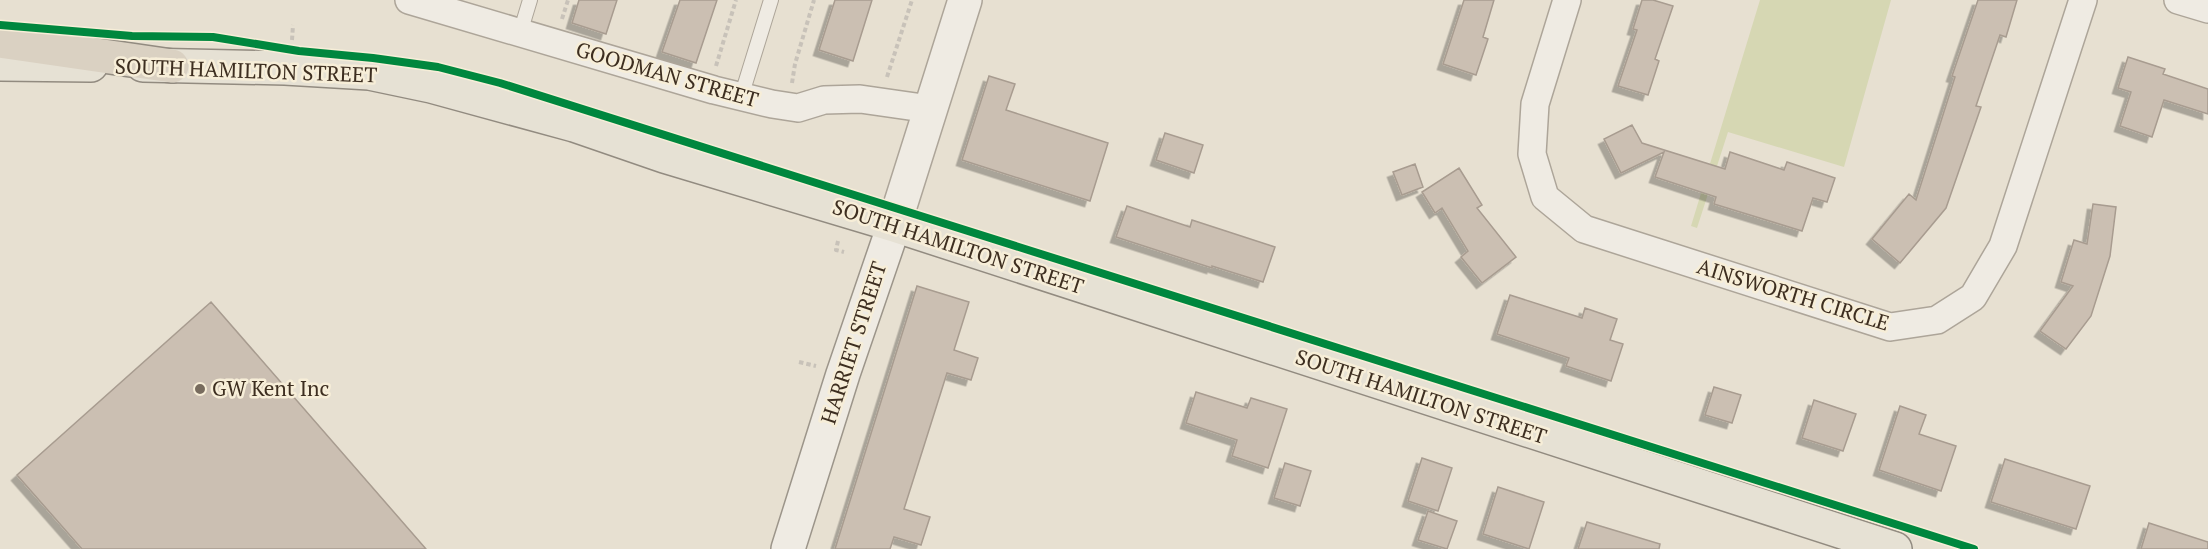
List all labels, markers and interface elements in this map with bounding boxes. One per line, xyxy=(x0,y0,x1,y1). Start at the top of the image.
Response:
street label: GOODMAN STREET xyxy=(573,35,762,113)
street label: SOUTH HAMILTON STREET xyxy=(114,51,378,89)
street label: SOUTH HAMILTON STREET xyxy=(829,192,1088,300)
street label: AINSWORTH CIRCLE xyxy=(1694,251,1893,337)
street label: HARRIET STREET xyxy=(814,258,893,427)
street label: SOUTH HAMILTON STREET xyxy=(1292,342,1551,450)
place label: GW Kent Inc xyxy=(212,374,329,402)
marker: GW Kent Inc xyxy=(193,382,207,396)

